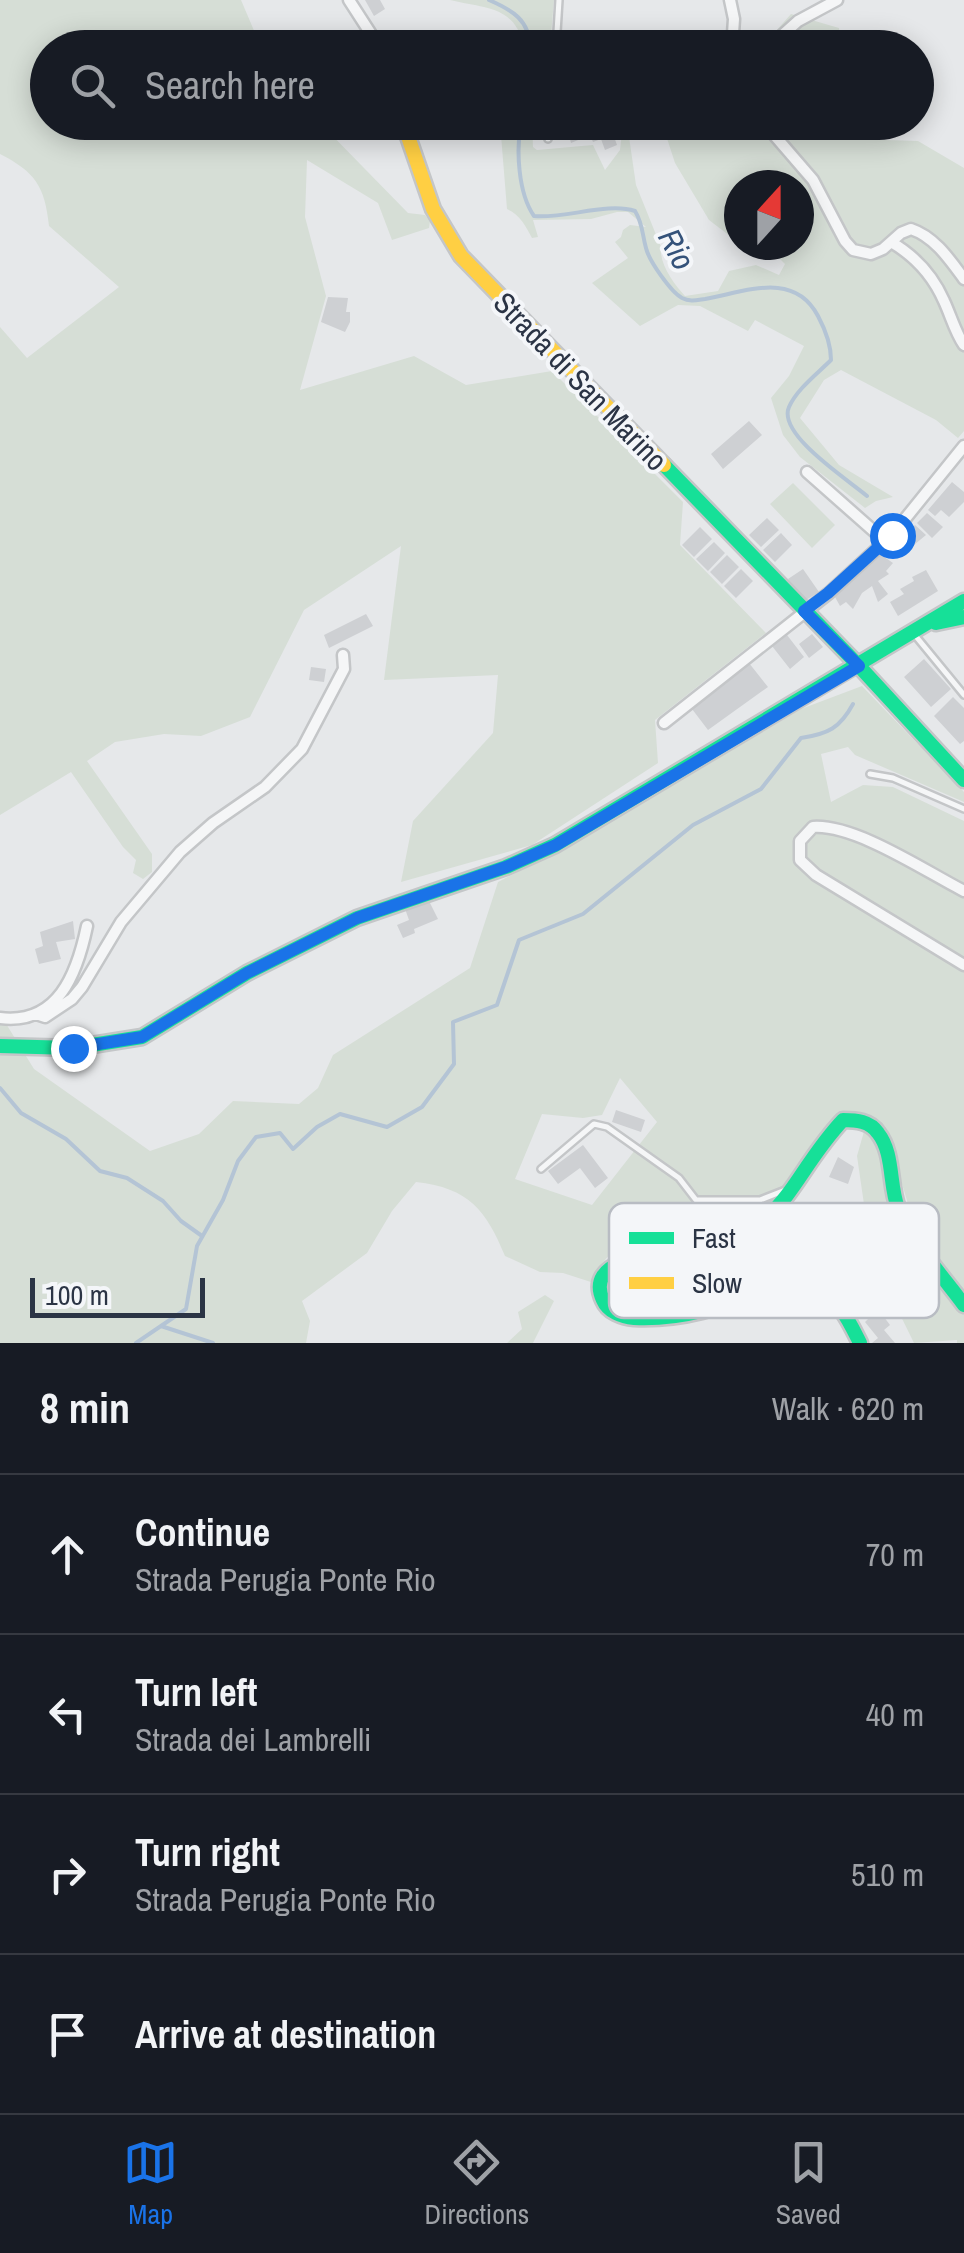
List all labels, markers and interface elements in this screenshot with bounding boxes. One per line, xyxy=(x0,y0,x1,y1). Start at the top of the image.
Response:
search box xyxy=(30,30,934,140)
icon: search xyxy=(65,58,120,113)
text: Search here xyxy=(145,60,315,111)
north arrow xyxy=(724,170,814,260)
water label: Rio xyxy=(648,221,706,277)
street label: Strada di San Marino xyxy=(485,283,677,479)
route start xyxy=(870,513,916,559)
route end xyxy=(51,1026,97,1072)
legend xyxy=(609,1203,939,1318)
text: Fast xyxy=(692,1219,736,1257)
text: Slow xyxy=(692,1264,742,1302)
scale bar xyxy=(30,1273,205,1318)
text: 100 m xyxy=(45,1276,109,1314)
text: 8 min xyxy=(40,1380,130,1436)
text: Walk · 620 m xyxy=(772,1387,924,1430)
text: Continue xyxy=(135,1507,270,1558)
icon: ahead xyxy=(40,1527,95,1582)
text: 70 m xyxy=(866,1533,924,1576)
text: Strada Perugia Ponte Rio xyxy=(135,1558,436,1601)
text: Turn left xyxy=(135,1667,257,1718)
icon: left xyxy=(40,1687,95,1742)
text: 40 m xyxy=(866,1693,924,1736)
text: Strada dei Lambrelli xyxy=(135,1718,371,1761)
text: Turn right xyxy=(135,1827,280,1878)
icon: right xyxy=(40,1847,95,1902)
text: 510 m xyxy=(851,1853,924,1896)
text: Strada Perugia Ponte Rio xyxy=(135,1878,436,1921)
icon: arrive xyxy=(40,2007,95,2062)
text: Arrive at destination xyxy=(135,2009,436,2060)
tab: Map xyxy=(123,2135,178,2233)
tab: Directions xyxy=(425,2135,529,2233)
tab: Saved xyxy=(776,2135,841,2233)

